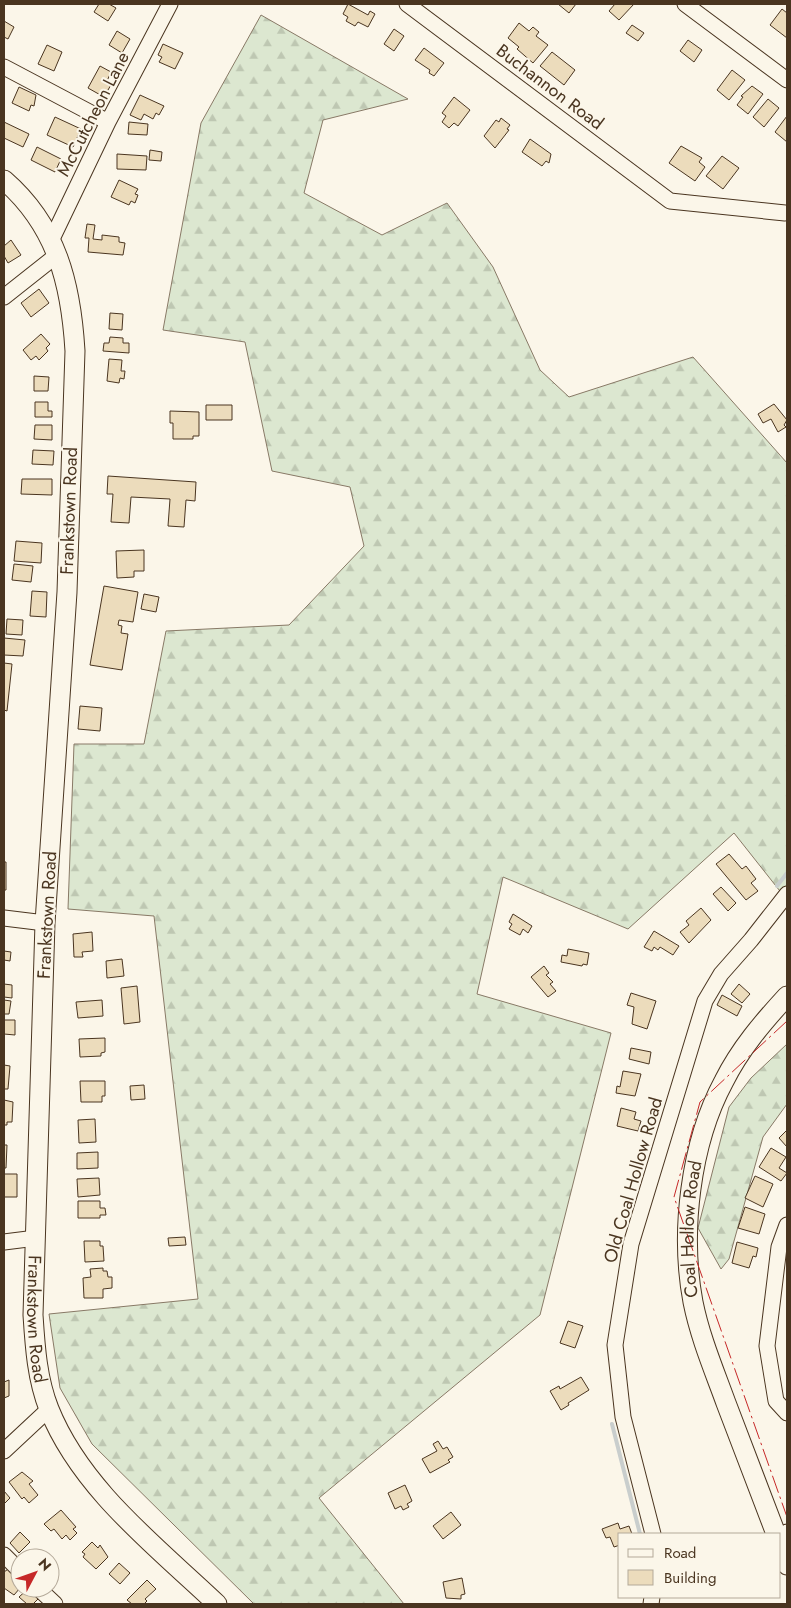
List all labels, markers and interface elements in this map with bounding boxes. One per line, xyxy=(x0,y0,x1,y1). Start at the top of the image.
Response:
street label: Buchannon Road xyxy=(491,38,609,136)
street label: McCutcheon Lane xyxy=(50,47,136,181)
street label: Frankstown Road xyxy=(54,447,84,575)
street label: Frankstown Road xyxy=(31,850,63,980)
street label: Old Coal Hollow Road xyxy=(597,1094,669,1266)
street label: Coal Hollow Road xyxy=(674,1158,708,1299)
street label: Frankstown Road xyxy=(20,1255,54,1385)
legend xyxy=(618,1533,781,1598)
text: Road xyxy=(664,1542,696,1564)
north arrow xyxy=(10,1548,60,1598)
text: N xyxy=(34,1554,56,1575)
text: Building xyxy=(664,1567,716,1589)

